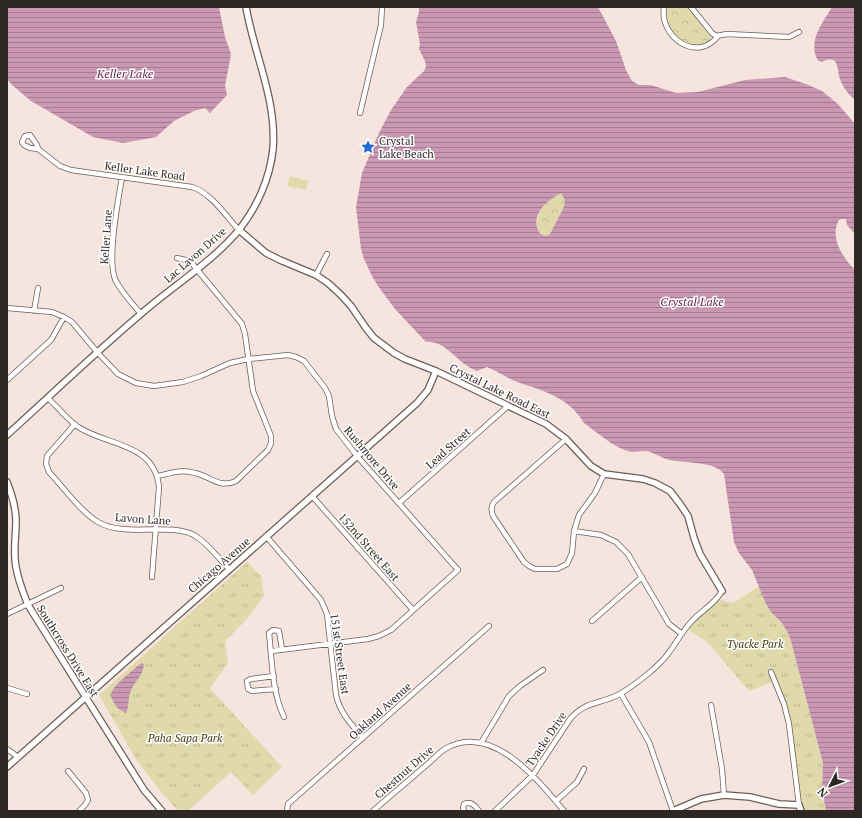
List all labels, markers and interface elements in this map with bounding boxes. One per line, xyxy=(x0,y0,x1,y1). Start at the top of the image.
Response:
water label: Keller Lake xyxy=(96,66,154,81)
place label: Crystal Lake Beach xyxy=(379,134,434,161)
place icon: Crystal Lake Beach xyxy=(360,139,376,155)
street label: Keller Lake Road xyxy=(104,158,186,184)
street label: Keller Lane xyxy=(97,209,115,265)
street label: Lac Lavon Drive xyxy=(161,224,229,286)
water label: Crystal Lake xyxy=(660,294,724,309)
street label: Crystal Lake Road East xyxy=(447,360,553,422)
street label: Rushmore Drive xyxy=(341,423,403,493)
street label: Lead Street xyxy=(423,424,473,472)
street label: Lavon Lane xyxy=(115,510,172,528)
street label: 152nd Street East xyxy=(336,510,402,584)
street label: Chicago Avenue xyxy=(185,534,253,596)
street label: Southcross Drive East xyxy=(34,602,102,700)
street label: 151st Street East xyxy=(327,612,353,696)
park label: Tyacke Park xyxy=(727,637,784,651)
street label: Oakland Avenue xyxy=(346,679,415,743)
street label: Tyacke Drive xyxy=(523,709,570,769)
park label: Paha Sapa Park xyxy=(147,731,223,745)
street label: Chestnut Drive xyxy=(372,742,437,801)
north arrow xyxy=(810,766,850,806)
text: N xyxy=(814,784,831,800)

